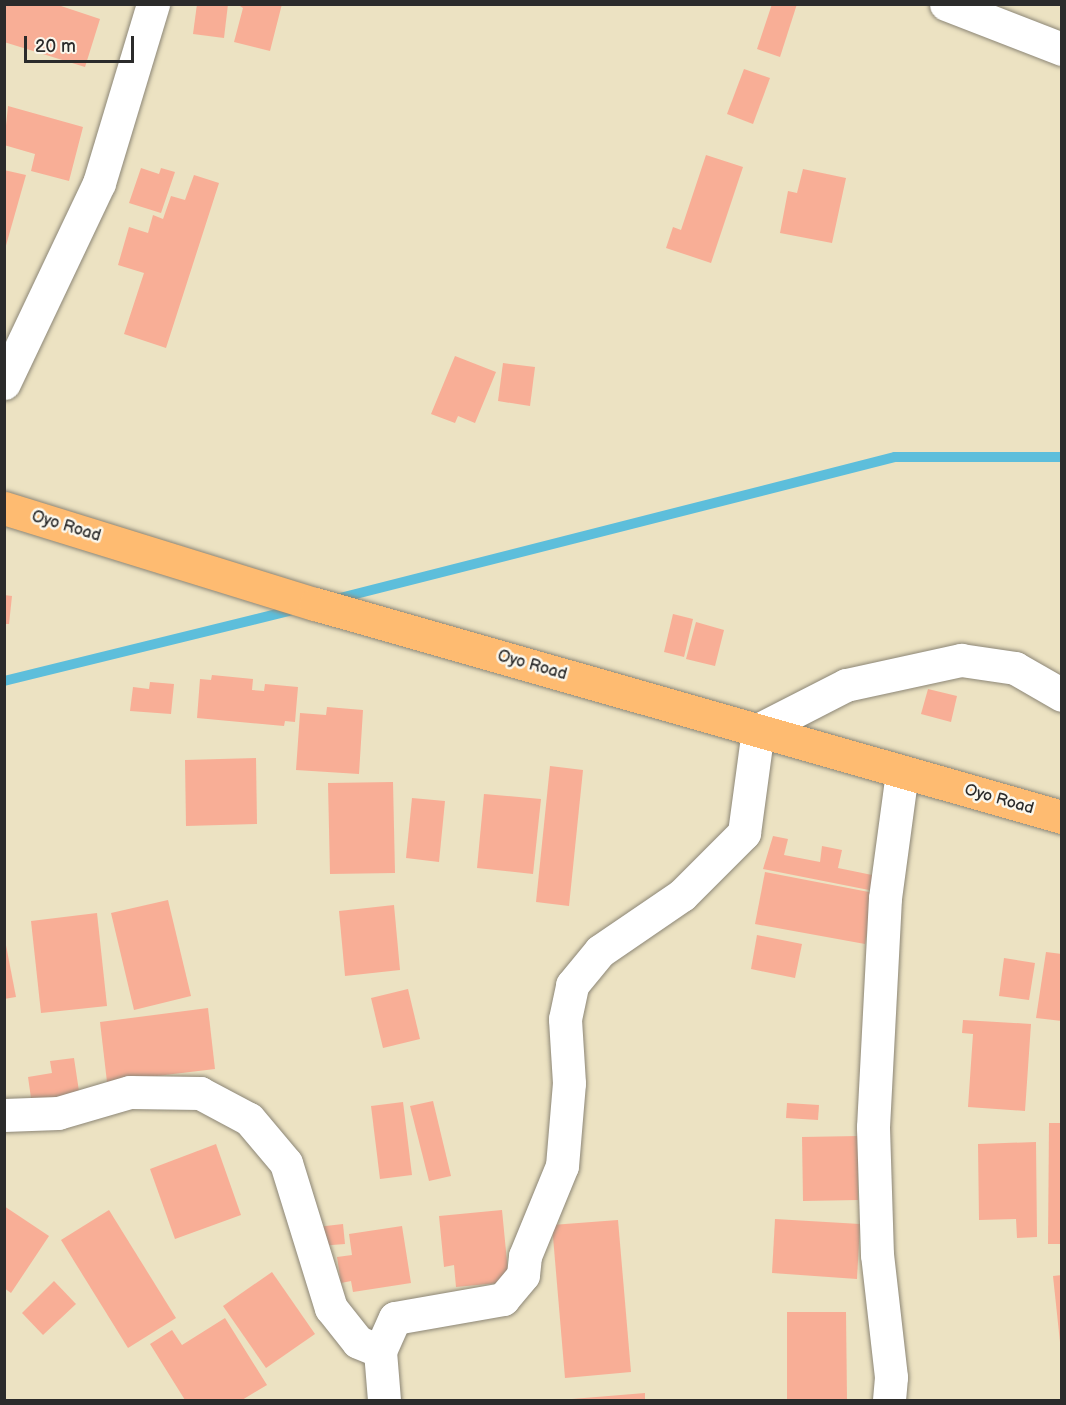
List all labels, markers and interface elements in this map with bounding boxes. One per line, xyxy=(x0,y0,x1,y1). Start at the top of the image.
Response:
scale bar xyxy=(27,24,136,62)
text: 20 m xyxy=(35,36,76,57)
street label: Oyo Road xyxy=(29,507,103,547)
street label: Oyo Road xyxy=(495,647,569,685)
street label: Oyo Road xyxy=(962,781,1036,819)

